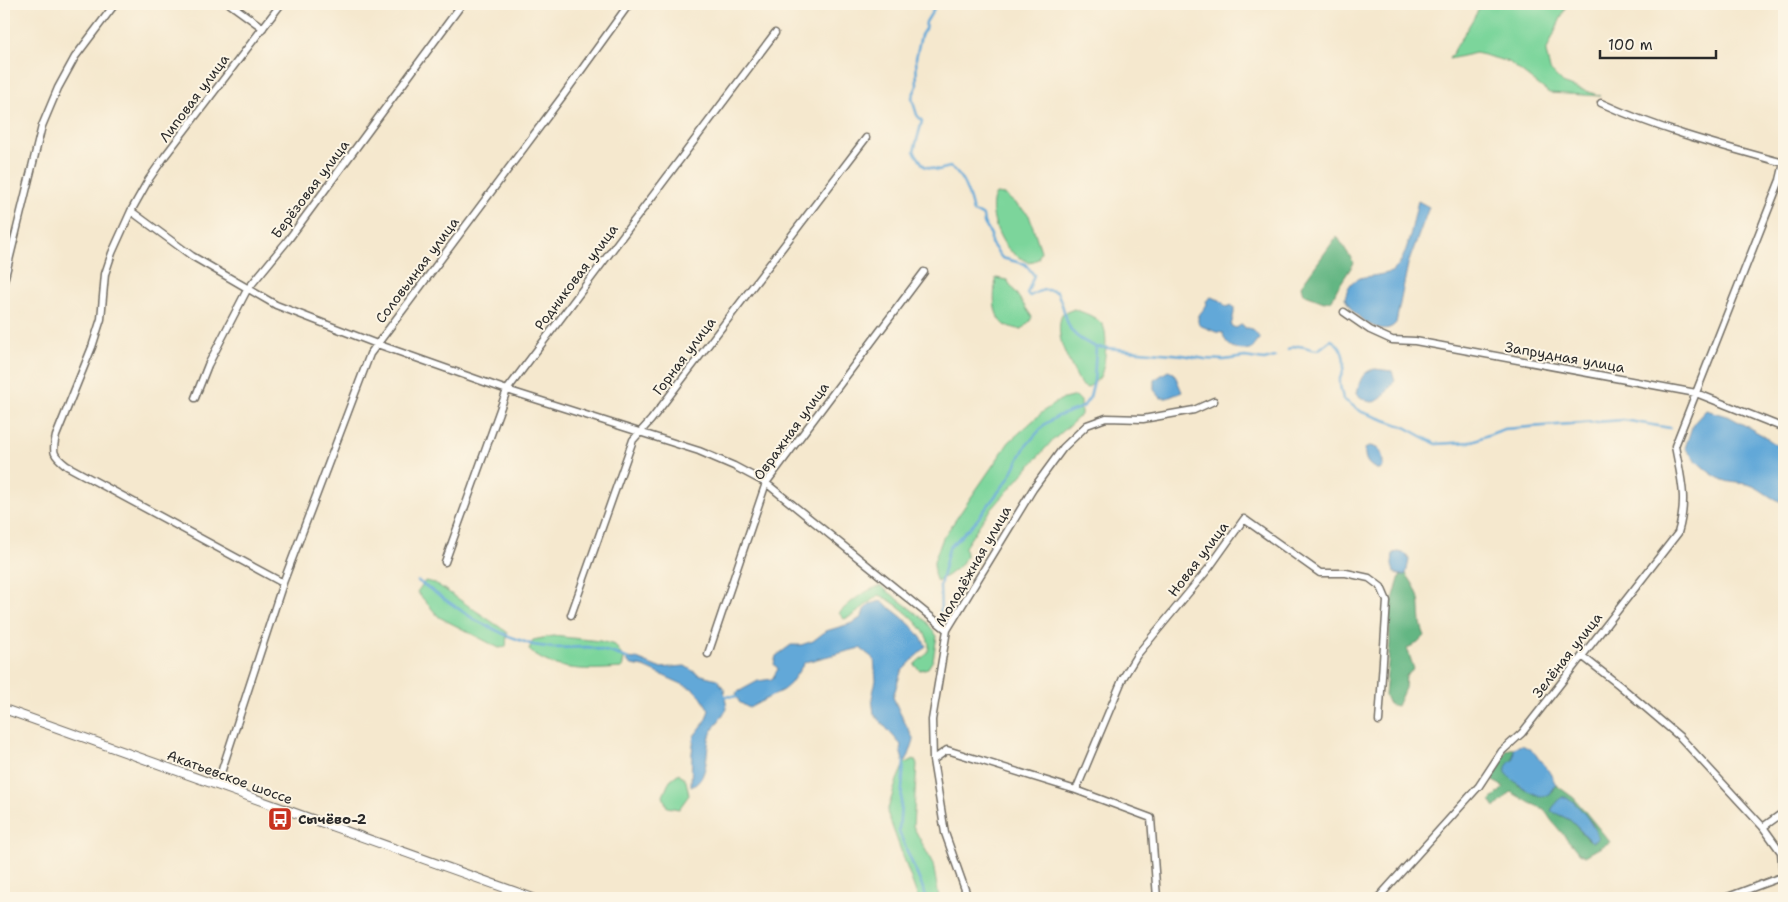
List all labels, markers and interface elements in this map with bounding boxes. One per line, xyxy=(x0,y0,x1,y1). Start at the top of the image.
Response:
scale bar xyxy=(1600,28,1717,60)
text: 100 m xyxy=(1608,35,1653,55)
street label: Липовая улица xyxy=(155,50,233,146)
street label: Берёзовая улица xyxy=(267,136,353,242)
street label: Соловьиная улица xyxy=(371,213,463,327)
street label: Родниковая улица xyxy=(530,220,622,334)
street label: Горная улица xyxy=(649,313,719,399)
street label: Запрудная улица xyxy=(1504,338,1627,376)
street label: Овражная улица xyxy=(749,378,833,484)
street label: Молодёжная улица xyxy=(931,502,1015,630)
street label: Новая улица xyxy=(1164,518,1232,600)
street label: Зелёная улица xyxy=(1528,609,1606,701)
street label: Акатьевское шоссе xyxy=(165,746,295,808)
bus stop icon: Сычёво-2 xyxy=(267,806,293,832)
place label: Сычёво-2 xyxy=(298,810,367,828)

